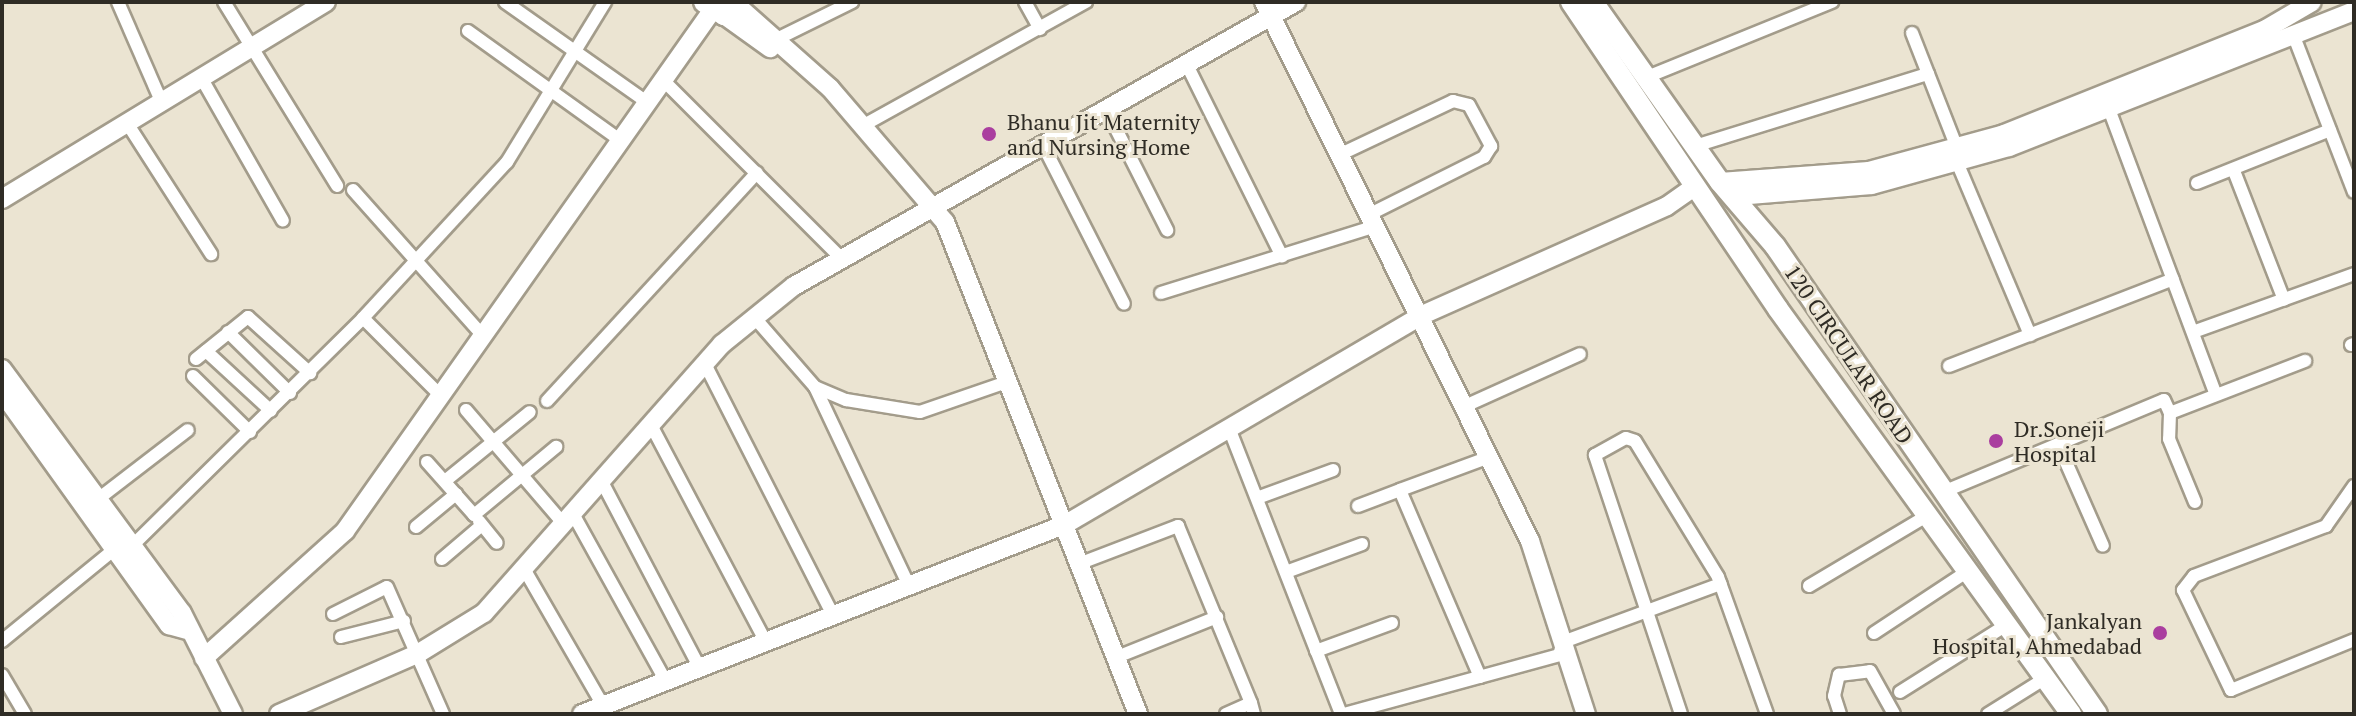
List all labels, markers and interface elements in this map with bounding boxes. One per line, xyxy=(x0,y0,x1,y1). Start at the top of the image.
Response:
place label: Bhanu Jit Maternity and Nursing Home xyxy=(1007,108,1200,160)
marker: Bhanu Jit Maternity and Nursing Home xyxy=(978,123,1000,145)
street label: 120 CIRCULAR ROAD xyxy=(1779,259,1919,449)
place label: Dr.Soneji Hospital xyxy=(2014,415,2104,466)
marker: Dr.Soneji Hospital xyxy=(1985,430,2007,452)
place label: Jankalyan Hospital, Ahmedabad xyxy=(1931,607,2142,658)
marker: Jankalyan Hospital, Ahmedabad xyxy=(2149,622,2171,644)

